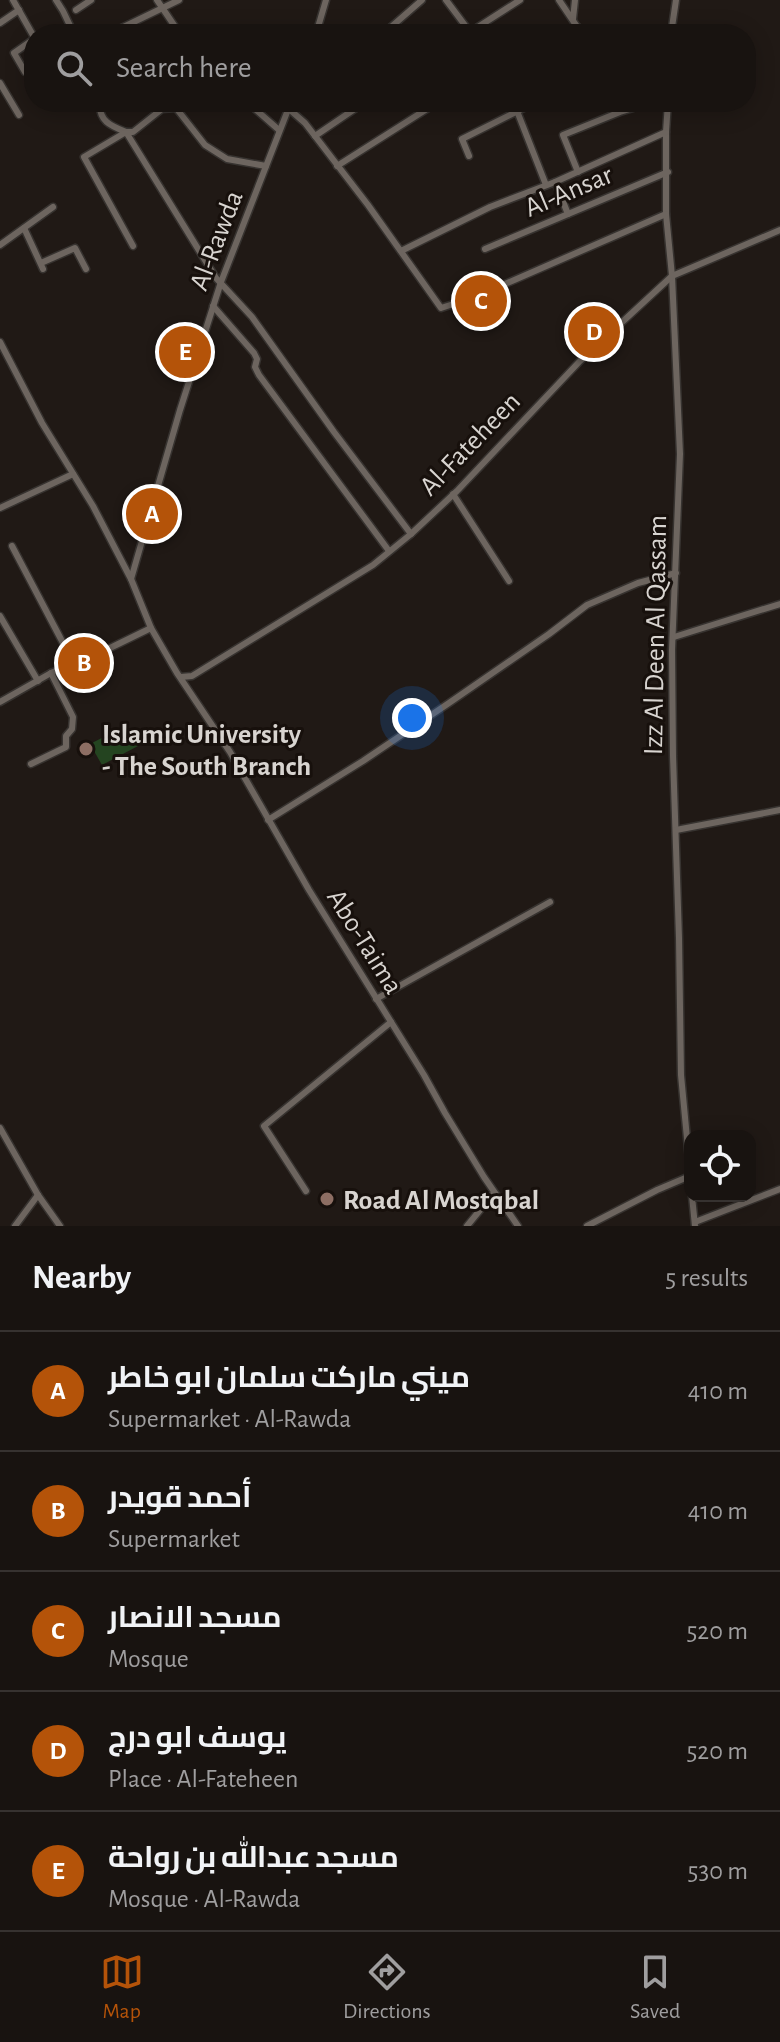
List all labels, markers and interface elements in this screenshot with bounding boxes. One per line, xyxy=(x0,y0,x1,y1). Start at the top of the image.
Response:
search box xyxy=(24,24,756,112)
icon: search xyxy=(52,46,96,90)
text: Search here xyxy=(116,53,252,83)
street label: Al-Ansar xyxy=(521,161,617,223)
street label: Al-Rawda xyxy=(185,187,249,294)
pin: C xyxy=(455,271,507,331)
pin: D xyxy=(568,302,620,362)
pin: E xyxy=(159,322,211,382)
street label: Al-Fateheen xyxy=(415,387,526,501)
pin: A xyxy=(126,484,178,544)
street label: Izz Al Deen Al Qassam xyxy=(640,515,672,755)
pin: B xyxy=(58,633,110,693)
your location xyxy=(392,698,432,738)
place label: Islamic University - The South Branch xyxy=(102,721,311,781)
marker: Islamic University - The South Branch xyxy=(77,740,95,758)
street label: Abo-Taima xyxy=(321,885,407,1000)
map controls xyxy=(684,1130,756,1202)
button: locate xyxy=(684,1130,756,1202)
place label: Road Al Mostqbal xyxy=(343,1187,539,1215)
marker: Road Al Mostqbal xyxy=(318,1190,336,1208)
text: Nearby xyxy=(32,1261,131,1295)
text: 5 results xyxy=(665,1265,748,1291)
text: ميني ماركت سلمان ابو خاطر xyxy=(108,1363,470,1393)
text: A xyxy=(50,1378,66,1404)
text: 410 m xyxy=(688,1378,748,1404)
text: Supermarket · Al-Rawda xyxy=(108,1406,351,1432)
text: أحمد قويدر xyxy=(108,1483,251,1513)
text: B xyxy=(50,1498,66,1524)
text: 410 m xyxy=(688,1498,748,1524)
text: Supermarket xyxy=(108,1526,240,1552)
text: مسجد الانصار xyxy=(108,1603,282,1633)
text: C xyxy=(51,1618,65,1644)
text: 520 m xyxy=(686,1618,748,1644)
text: Mosque xyxy=(108,1646,189,1672)
text: يوسف ابو درج xyxy=(108,1723,286,1753)
text: D xyxy=(49,1738,67,1764)
text: 520 m xyxy=(686,1738,748,1764)
text: Place · Al-Fateheen xyxy=(108,1766,298,1792)
text: مسجد عبدالله بن رواحة xyxy=(108,1843,399,1873)
text: E xyxy=(51,1858,65,1884)
text: 530 m xyxy=(688,1858,748,1884)
text: Mosque · Al-Rawda xyxy=(108,1886,300,1912)
tab: Map xyxy=(100,1950,144,2024)
tab: Directions xyxy=(343,1950,431,2024)
tab: Saved xyxy=(630,1950,680,2024)

